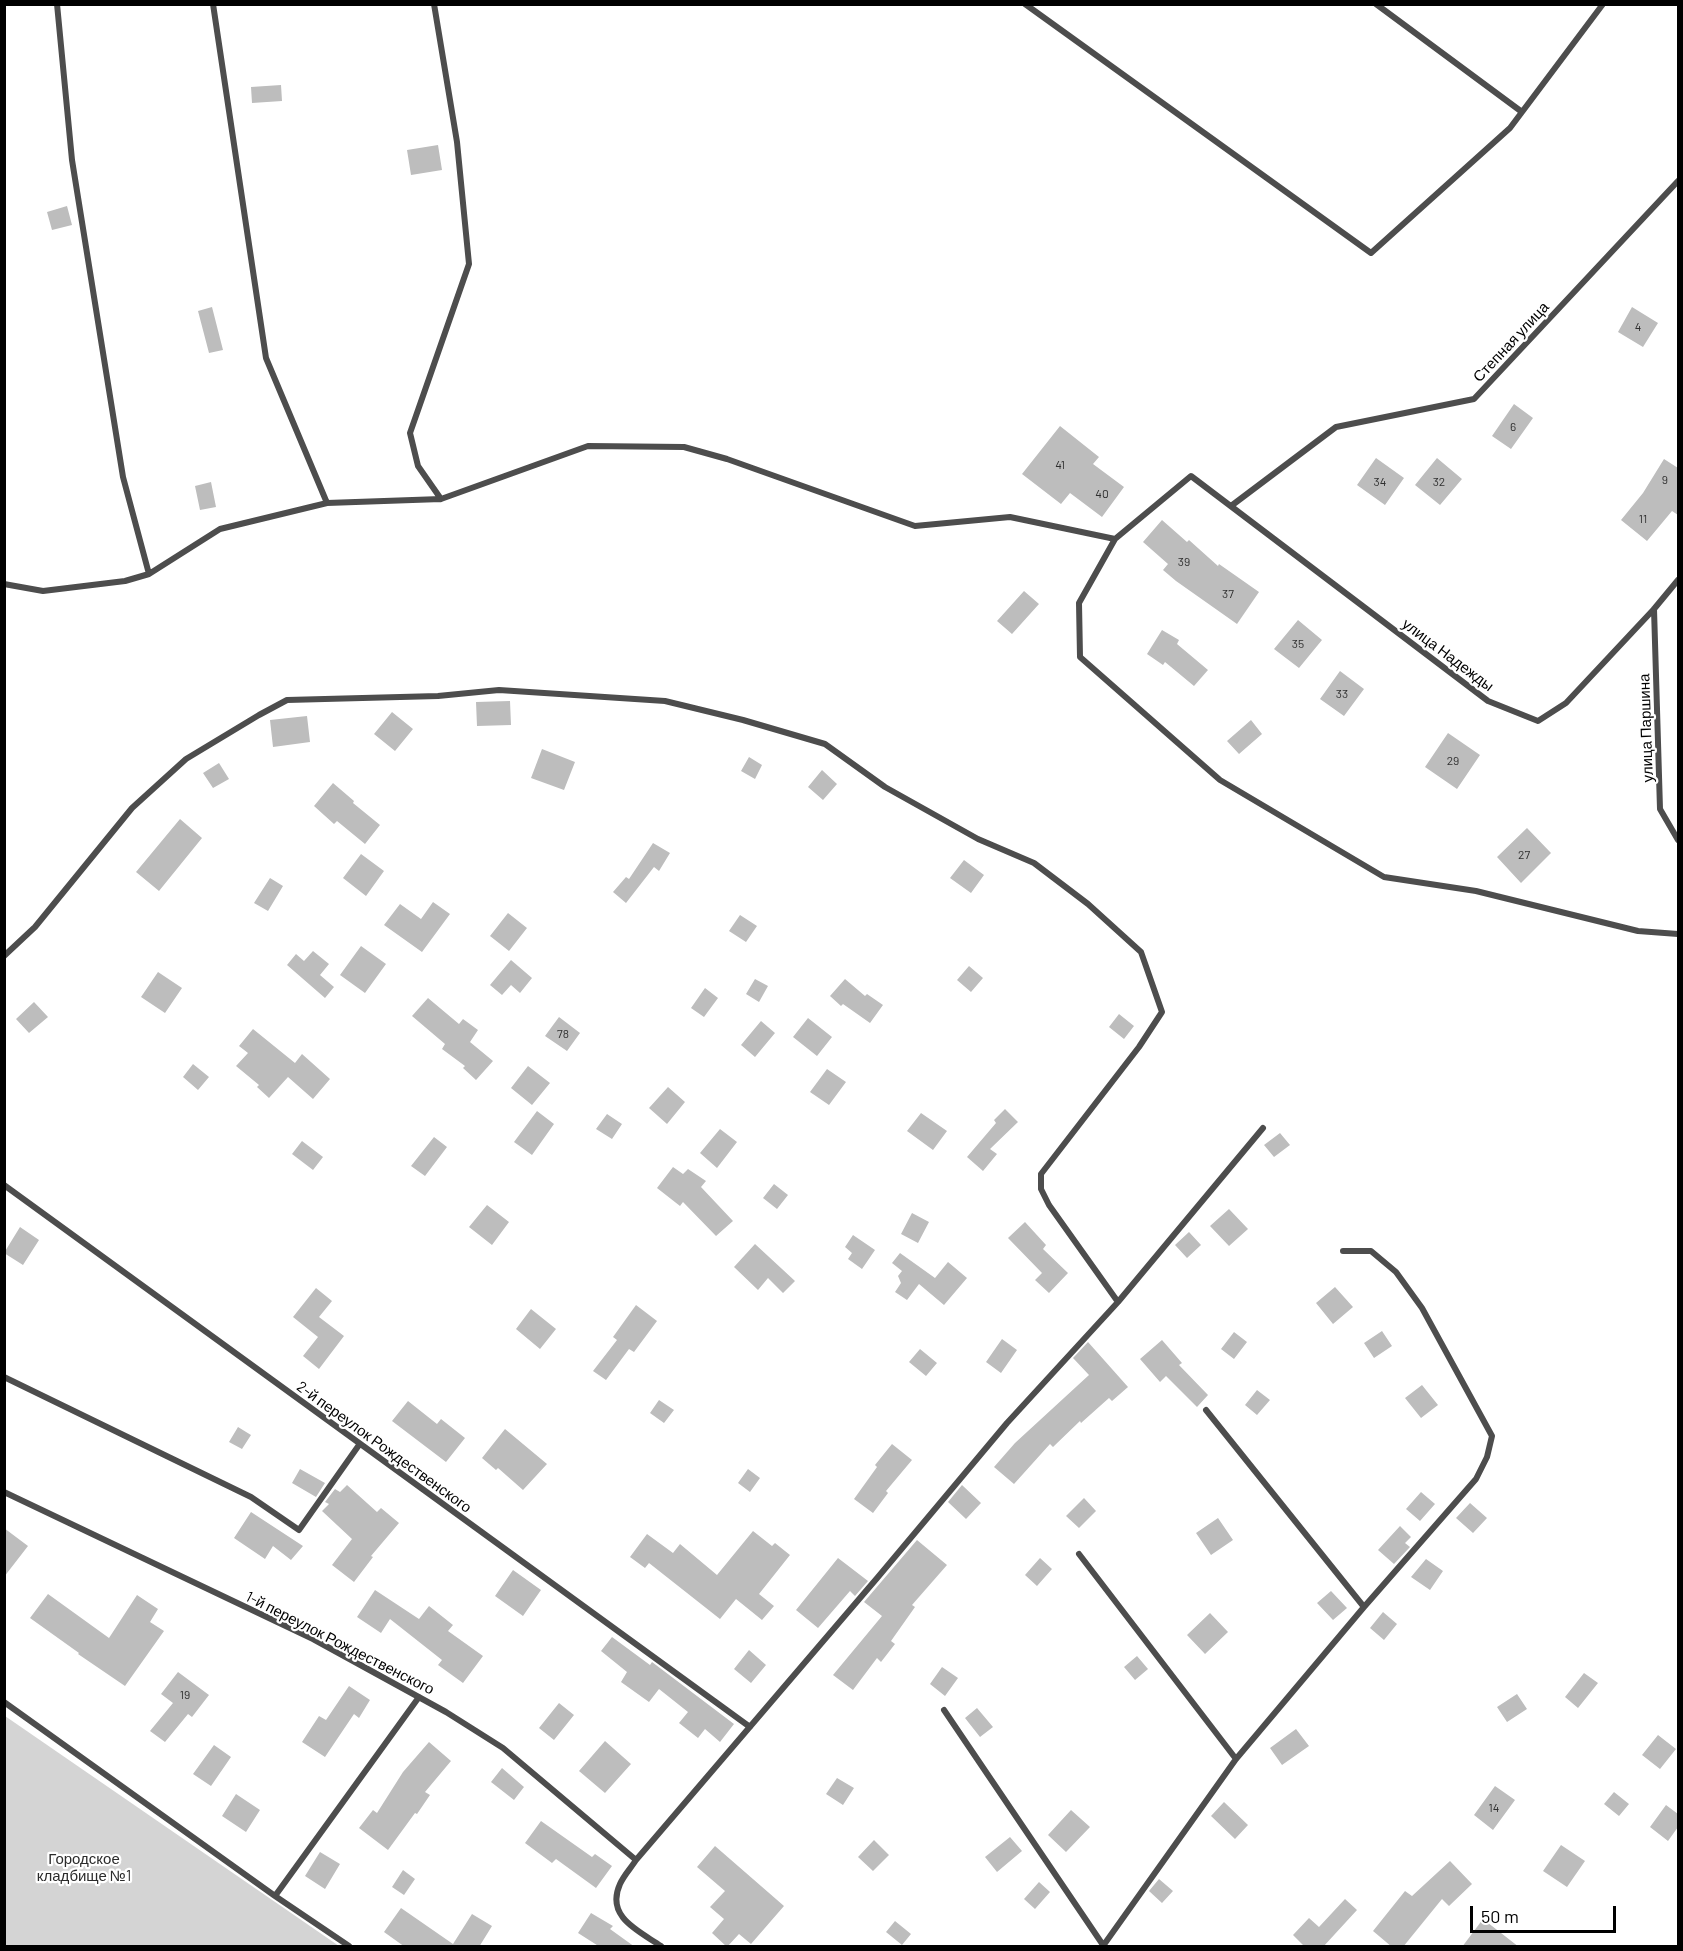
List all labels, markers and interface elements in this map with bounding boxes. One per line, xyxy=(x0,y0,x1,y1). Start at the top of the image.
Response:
street label: Степная улица xyxy=(1469,298,1553,386)
house number: 4 xyxy=(1635,320,1641,334)
house number: 6 xyxy=(1510,420,1516,434)
house number: 41 xyxy=(1055,458,1065,472)
house number: 9 xyxy=(1662,473,1668,487)
house number: 34 xyxy=(1374,475,1386,489)
house number: 32 xyxy=(1433,475,1445,489)
house number: 40 xyxy=(1095,487,1109,501)
house number: 11 xyxy=(1639,512,1647,526)
house number: 39 xyxy=(1178,555,1190,569)
house number: 37 xyxy=(1222,587,1234,601)
street label: улица Надежды xyxy=(1399,615,1497,695)
house number: 35 xyxy=(1292,637,1304,651)
street label: улица Паршина xyxy=(1635,673,1657,783)
house number: 33 xyxy=(1336,687,1348,701)
house number: 29 xyxy=(1447,754,1459,768)
house number: 27 xyxy=(1518,848,1530,862)
house number: 78 xyxy=(557,1027,569,1041)
street label: 2-й переулок Рождественского xyxy=(293,1377,475,1517)
street label: 1-й переулок Рождественского xyxy=(243,1588,437,1698)
house number: 19 xyxy=(180,1688,190,1702)
house number: 14 xyxy=(1489,1801,1499,1815)
park label: Городское кладбище №1 xyxy=(37,1850,131,1885)
scale bar xyxy=(1473,1894,1618,1932)
text: 50 m xyxy=(1481,1905,1519,1927)

